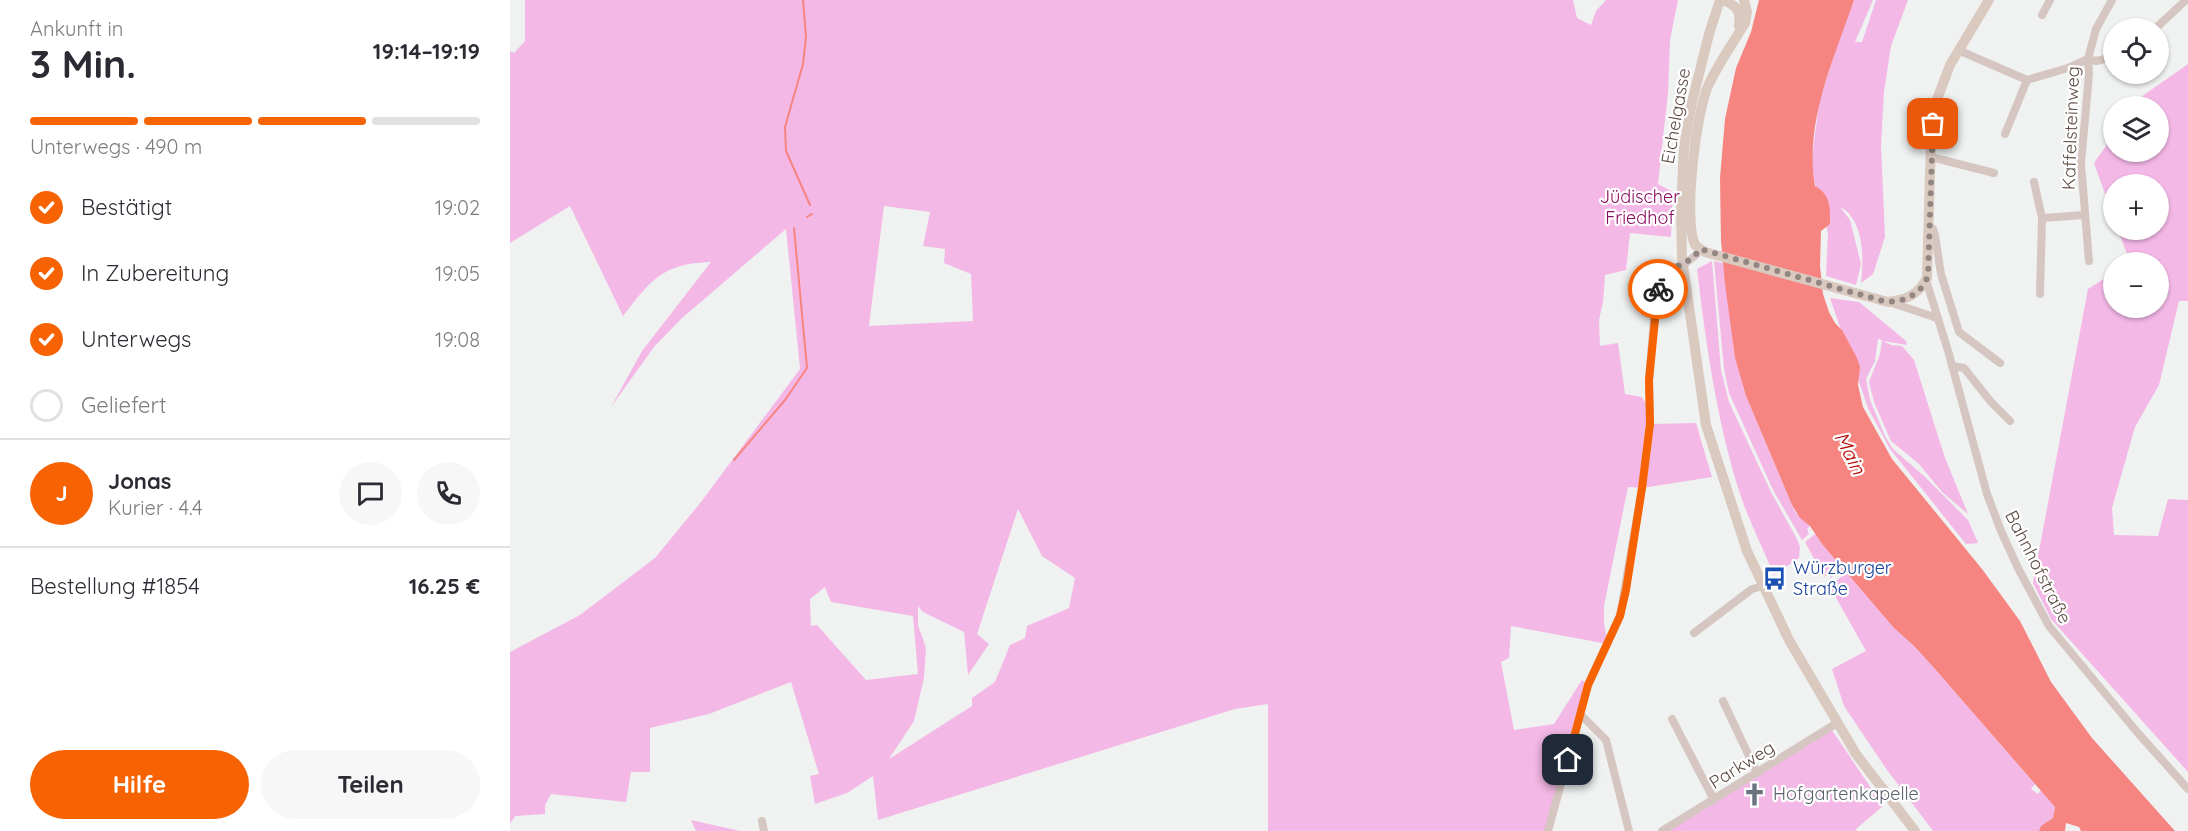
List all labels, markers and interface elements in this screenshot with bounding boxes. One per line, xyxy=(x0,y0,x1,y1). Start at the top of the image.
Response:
text: Ankunft in xyxy=(30,16,123,41)
map controls xyxy=(2103,18,2169,318)
button: locate xyxy=(2103,18,2169,84)
text: 19:14–19:19 xyxy=(373,37,480,65)
text: 3 Min. xyxy=(30,39,136,88)
street label: Eichelgasse xyxy=(1656,66,1695,166)
street label: Kaffelsteinweg xyxy=(2057,66,2084,190)
button: layers xyxy=(2103,96,2169,162)
pin xyxy=(1907,98,1958,149)
icon: bag xyxy=(1916,107,1949,140)
text: Unterwegs · 490 m xyxy=(30,134,202,159)
button: + xyxy=(2103,174,2169,240)
park label: Jüdischer Friedhof xyxy=(1600,185,1680,229)
icon: check xyxy=(30,191,63,224)
text: Bestätigt xyxy=(81,193,172,221)
text: 19:02 xyxy=(435,195,480,220)
button: − xyxy=(2103,252,2169,318)
icon: check xyxy=(30,257,63,290)
text: In Zubereitung xyxy=(81,259,229,287)
courier xyxy=(1628,259,1688,319)
text: 19:05 xyxy=(435,261,480,286)
icon: bike xyxy=(1642,273,1675,306)
icon: check xyxy=(30,323,63,356)
text: Unterwegs xyxy=(81,325,191,353)
text: 19:08 xyxy=(435,327,480,352)
text: Geliefert xyxy=(81,391,166,419)
water label: Main xyxy=(1829,427,1872,479)
button: chat xyxy=(339,462,402,525)
button: phone xyxy=(417,462,480,525)
text: Jonas xyxy=(108,467,171,495)
text: J xyxy=(55,479,68,507)
text: Kurier · 4.4 xyxy=(108,495,203,520)
street label: Bahnhofstraße xyxy=(2000,506,2077,627)
place label: Würzburger Straße xyxy=(1793,556,1892,600)
bus stop icon: Würzburger Straße xyxy=(1762,565,1788,591)
text: Bestellung #1854 xyxy=(30,572,200,600)
text: 16.25 € xyxy=(409,572,480,600)
pin xyxy=(1542,734,1593,785)
street label: Parkweg xyxy=(1705,735,1779,794)
icon: home xyxy=(1551,743,1584,776)
button: Hilfe xyxy=(30,750,249,819)
button: Teilen xyxy=(261,750,480,819)
church icon: Hofgartenkapelle xyxy=(1742,781,1768,807)
place label: Hofgartenkapelle xyxy=(1773,782,1919,805)

